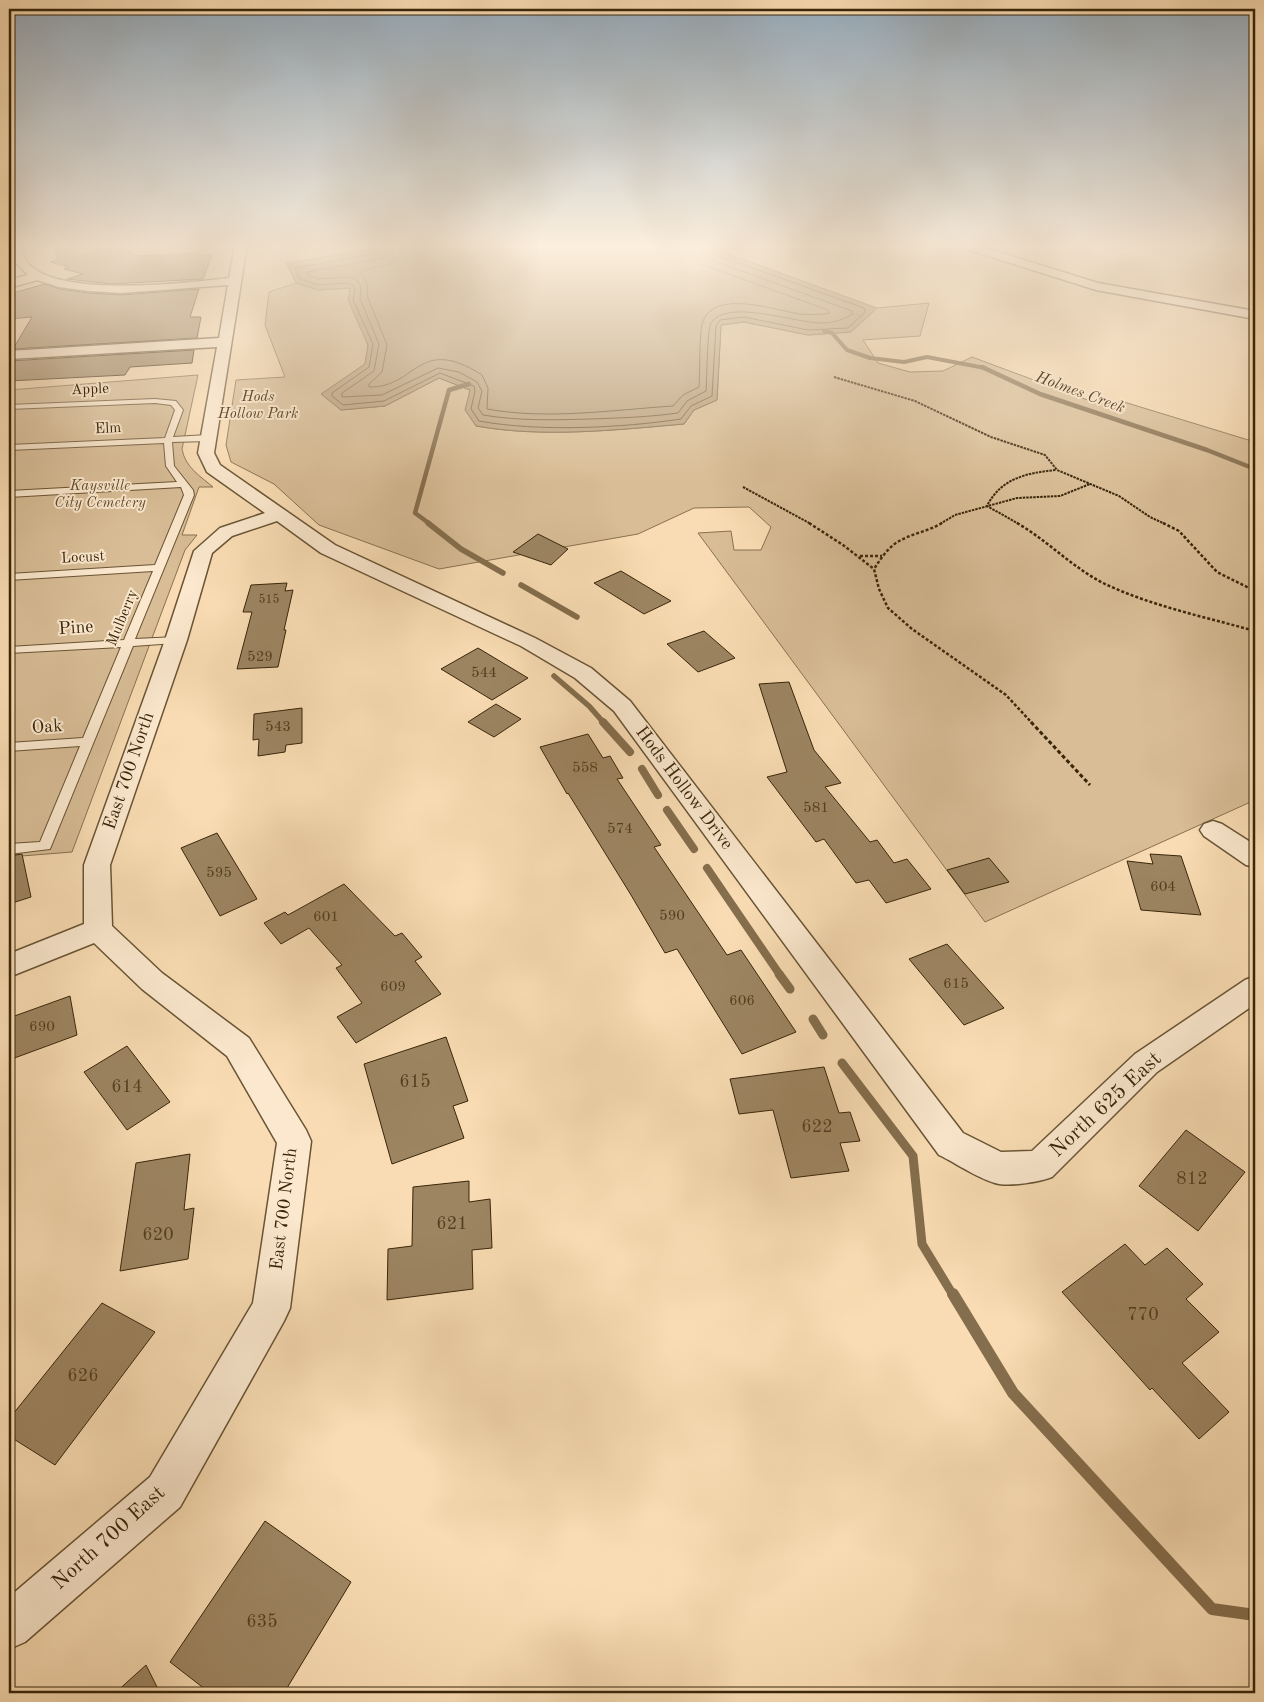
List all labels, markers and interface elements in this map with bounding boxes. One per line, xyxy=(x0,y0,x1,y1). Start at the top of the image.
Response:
water label: Holmes Creek xyxy=(1032,369,1127,417)
street label: Apple xyxy=(71,382,109,398)
park label: Hods Hollow Park xyxy=(217,390,298,422)
street label: Elm xyxy=(94,421,122,437)
park label: Kaysville City Cemetery xyxy=(54,479,146,511)
street label: Locust xyxy=(61,549,105,567)
street label: Mulberry xyxy=(105,588,141,648)
house number: 515 xyxy=(259,593,279,606)
street label: Pine xyxy=(58,618,94,638)
house number: 529 xyxy=(247,650,273,665)
house number: 544 xyxy=(471,666,497,681)
street label: East 700 North xyxy=(100,710,158,832)
street label: Oak xyxy=(31,717,63,737)
house number: 543 xyxy=(265,720,291,735)
street label: Hods Hollow Drive xyxy=(632,723,736,853)
house number: 558 xyxy=(572,761,598,776)
house number: 581 xyxy=(803,801,829,816)
house number: 574 xyxy=(607,822,633,837)
house number: 595 xyxy=(206,866,232,881)
house number: 604 xyxy=(1150,880,1176,895)
house number: 590 xyxy=(659,909,685,924)
house number: 601 xyxy=(313,910,339,925)
house number: 615 xyxy=(943,977,969,992)
house number: 609 xyxy=(380,980,406,995)
house number: 606 xyxy=(729,994,755,1009)
house number: 690 xyxy=(29,1020,55,1035)
street label: North 625 East xyxy=(1046,1048,1166,1162)
house number: 615 xyxy=(399,1073,431,1091)
house number: 614 xyxy=(111,1078,143,1096)
house number: 622 xyxy=(801,1118,833,1136)
street label: East 700 North xyxy=(268,1147,300,1271)
house number: 812 xyxy=(1176,1170,1208,1188)
house number: 621 xyxy=(436,1215,468,1233)
house number: 620 xyxy=(142,1226,174,1244)
house number: 770 xyxy=(1127,1306,1159,1324)
house number: 626 xyxy=(67,1367,99,1385)
street label: North 700 East xyxy=(49,1482,169,1594)
house number: 635 xyxy=(246,1613,278,1631)

